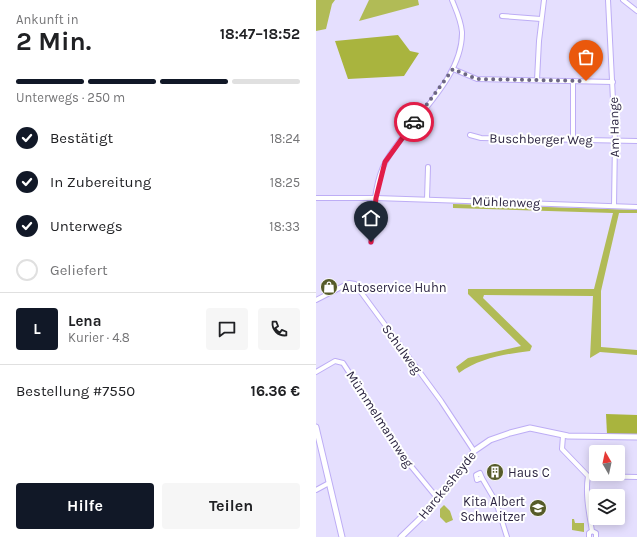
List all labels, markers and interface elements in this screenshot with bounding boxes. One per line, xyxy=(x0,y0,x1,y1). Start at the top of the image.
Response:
text: Ankunft in xyxy=(16,12,79,27)
text: 18:47–18:52 xyxy=(220,25,300,43)
text: 2 Min. xyxy=(16,26,91,57)
pin xyxy=(569,40,603,81)
icon: bag xyxy=(575,46,597,68)
text: Unterwegs · 250 m xyxy=(16,90,125,105)
street label: Am Hange xyxy=(606,96,622,157)
courier xyxy=(394,102,434,142)
icon: car xyxy=(403,111,425,133)
icon: check xyxy=(16,127,38,149)
text: Bestätigt xyxy=(50,129,113,147)
text: 18:24 xyxy=(270,131,300,146)
street label: Buschberger Weg xyxy=(489,131,593,147)
icon: check xyxy=(16,171,38,193)
text: In Zubereitung xyxy=(50,173,151,191)
text: 18:25 xyxy=(270,175,300,190)
street label: Mühlenweg xyxy=(472,193,541,211)
pin xyxy=(354,201,388,242)
icon: home xyxy=(360,207,382,229)
icon: check xyxy=(16,215,38,237)
text: Unterwegs xyxy=(50,217,123,235)
text: 18:33 xyxy=(269,219,300,234)
text: Geliefert xyxy=(50,261,108,279)
shop icon: Autoservice Huhn xyxy=(319,277,339,297)
place label: Autoservice Huhn xyxy=(342,280,447,295)
button: chat xyxy=(206,308,248,350)
button: phone xyxy=(258,308,300,350)
text: Lena xyxy=(68,312,101,330)
text: L xyxy=(33,320,41,338)
street label: Schulweg xyxy=(379,321,425,377)
text: Kurier · 4.8 xyxy=(68,330,130,345)
street label: Mümmelmannweg xyxy=(343,368,417,471)
text: Bestellung #7550 xyxy=(16,382,135,400)
text: 16.36 € xyxy=(251,382,300,400)
north arrow xyxy=(589,445,625,481)
map controls xyxy=(589,445,625,525)
street label: Harckesheyde xyxy=(415,448,479,522)
building icon: Haus C xyxy=(485,462,505,482)
place label: Haus C xyxy=(508,465,550,480)
button: Hilfe xyxy=(16,483,154,529)
button: Teilen xyxy=(162,483,300,529)
button: layers xyxy=(589,489,625,525)
place label: Kita Albert Schweitzer xyxy=(460,494,525,524)
school or university icon: Kita Albert Schweitzer xyxy=(528,498,548,518)

